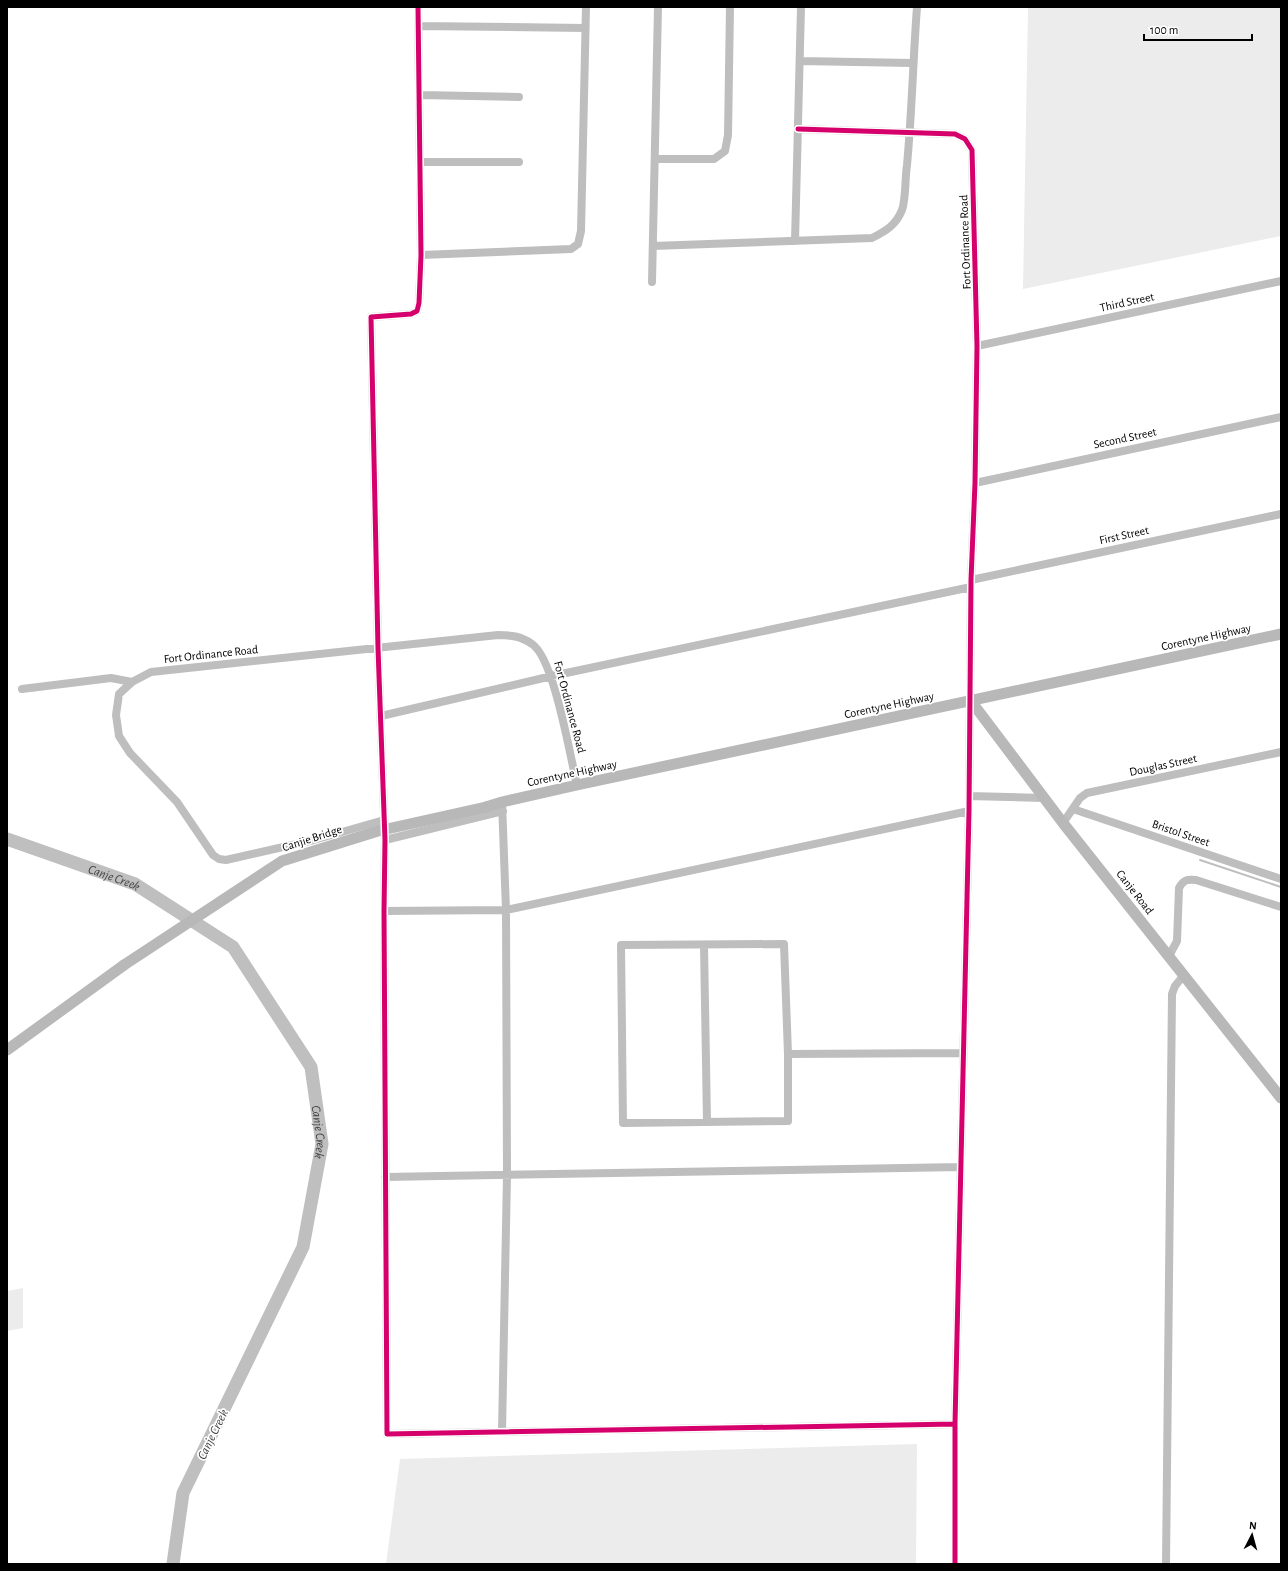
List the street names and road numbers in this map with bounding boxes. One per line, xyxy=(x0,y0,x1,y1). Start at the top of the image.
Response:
street label: Fort Ordinance Road xyxy=(957,194,973,290)
street label: Third Street xyxy=(1099,290,1155,314)
street label: Second Street xyxy=(1092,425,1158,451)
street label: First Street xyxy=(1098,524,1150,546)
street label: Corentyne Highway xyxy=(1160,622,1252,653)
street label: Fort Ordinance Road xyxy=(163,643,259,665)
street label: Fort Ordinance Road xyxy=(552,660,588,754)
street label: Corentyne Highway xyxy=(843,690,935,721)
street label: Douglas Street xyxy=(1128,752,1198,778)
street label: Corentyne Highway xyxy=(526,758,618,789)
street label: Bristol Street xyxy=(1151,818,1212,849)
street label: Canjie Bridge xyxy=(281,823,344,854)
street label: Canje Road xyxy=(1113,868,1156,917)

